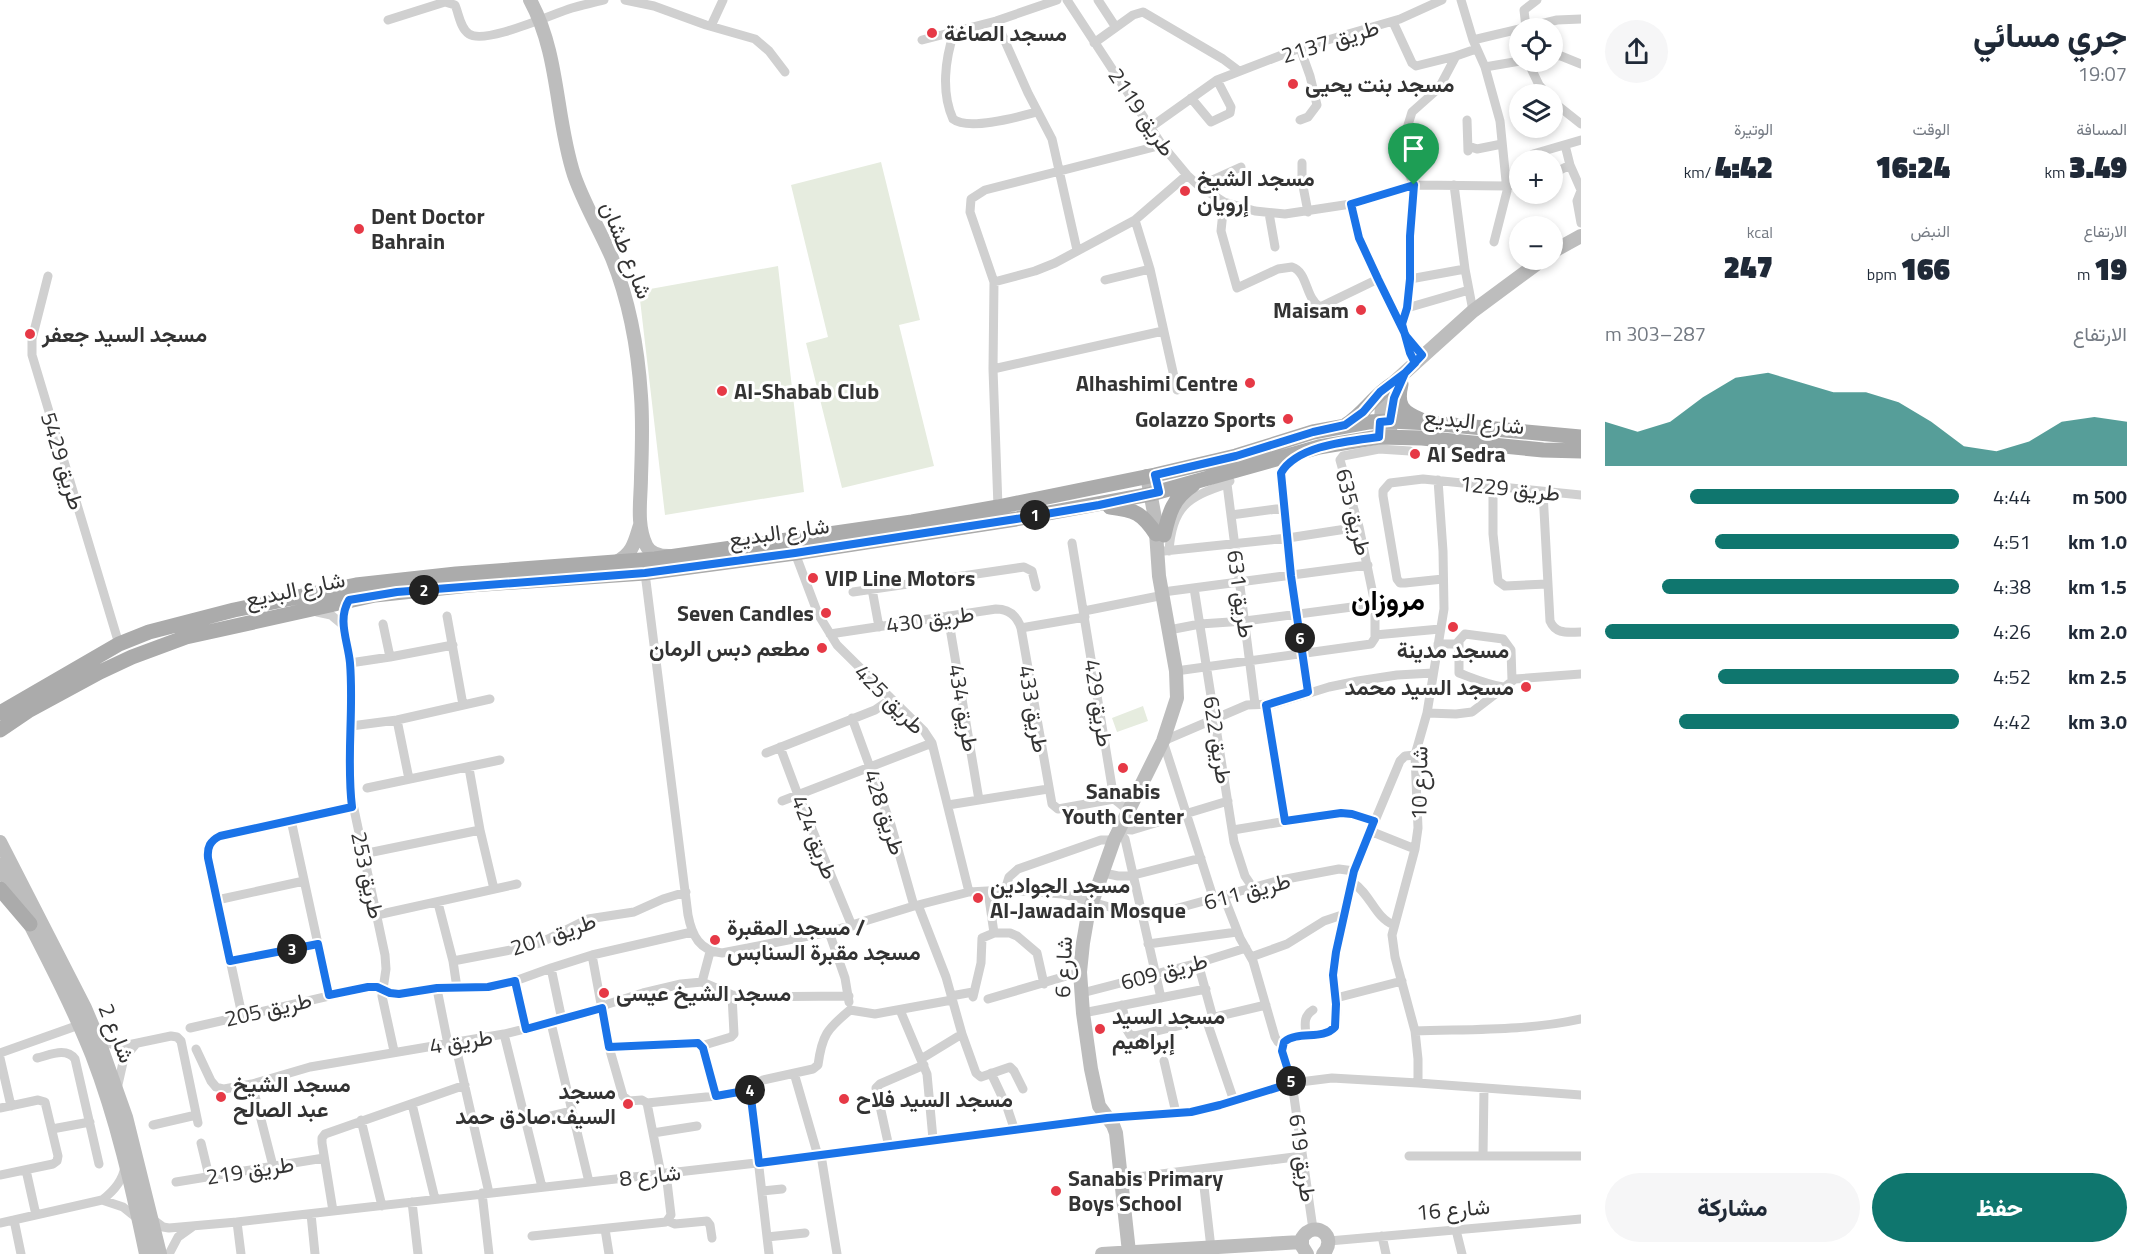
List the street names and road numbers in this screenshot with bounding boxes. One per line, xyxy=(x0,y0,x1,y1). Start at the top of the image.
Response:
street label: طريق 2137 xyxy=(1277,10,1383,72)
street label: طريق 2119 xyxy=(1100,61,1184,163)
street label: شارع طشان xyxy=(592,196,662,304)
street label: شارع البديع xyxy=(1422,399,1526,443)
street label: طريق 5429 xyxy=(32,408,94,514)
street label: طريق 635 xyxy=(1327,465,1381,559)
street label: طريق 1229 xyxy=(1458,466,1562,510)
street label: شارع البديع xyxy=(727,508,831,556)
street label: طريق 631 xyxy=(1218,548,1264,640)
street label: شارع البديع xyxy=(242,562,348,616)
street label: طريق 430 xyxy=(884,596,976,642)
street label: طريق 425 xyxy=(847,656,933,742)
street label: طريق 429 xyxy=(1075,657,1123,749)
street label: طريق 434 xyxy=(940,661,988,755)
street label: طريق 433 xyxy=(1010,662,1058,756)
street label: طريق 622 xyxy=(1194,694,1242,786)
street label: شارع 10 xyxy=(1401,746,1437,820)
street label: طريق 428 xyxy=(855,765,915,859)
street label: طريق 424 xyxy=(783,790,847,884)
street label: طريق 253 xyxy=(342,828,394,922)
street label: طريق 611 xyxy=(1200,863,1294,919)
street label: طريق 201 xyxy=(506,904,600,964)
street label: شارع 6 xyxy=(1045,936,1081,998)
street label: طريق 609 xyxy=(1117,943,1211,999)
street label: طريق 205 xyxy=(221,982,315,1036)
street label: شارع 2 xyxy=(90,998,144,1068)
street label: طريق 4 xyxy=(427,1019,495,1063)
street label: طريق 619 xyxy=(1280,1112,1326,1204)
street label: طريق 219 xyxy=(204,1146,296,1194)
street label: شارع 8 xyxy=(618,1155,682,1195)
street label: شارع 16 xyxy=(1415,1189,1491,1229)

